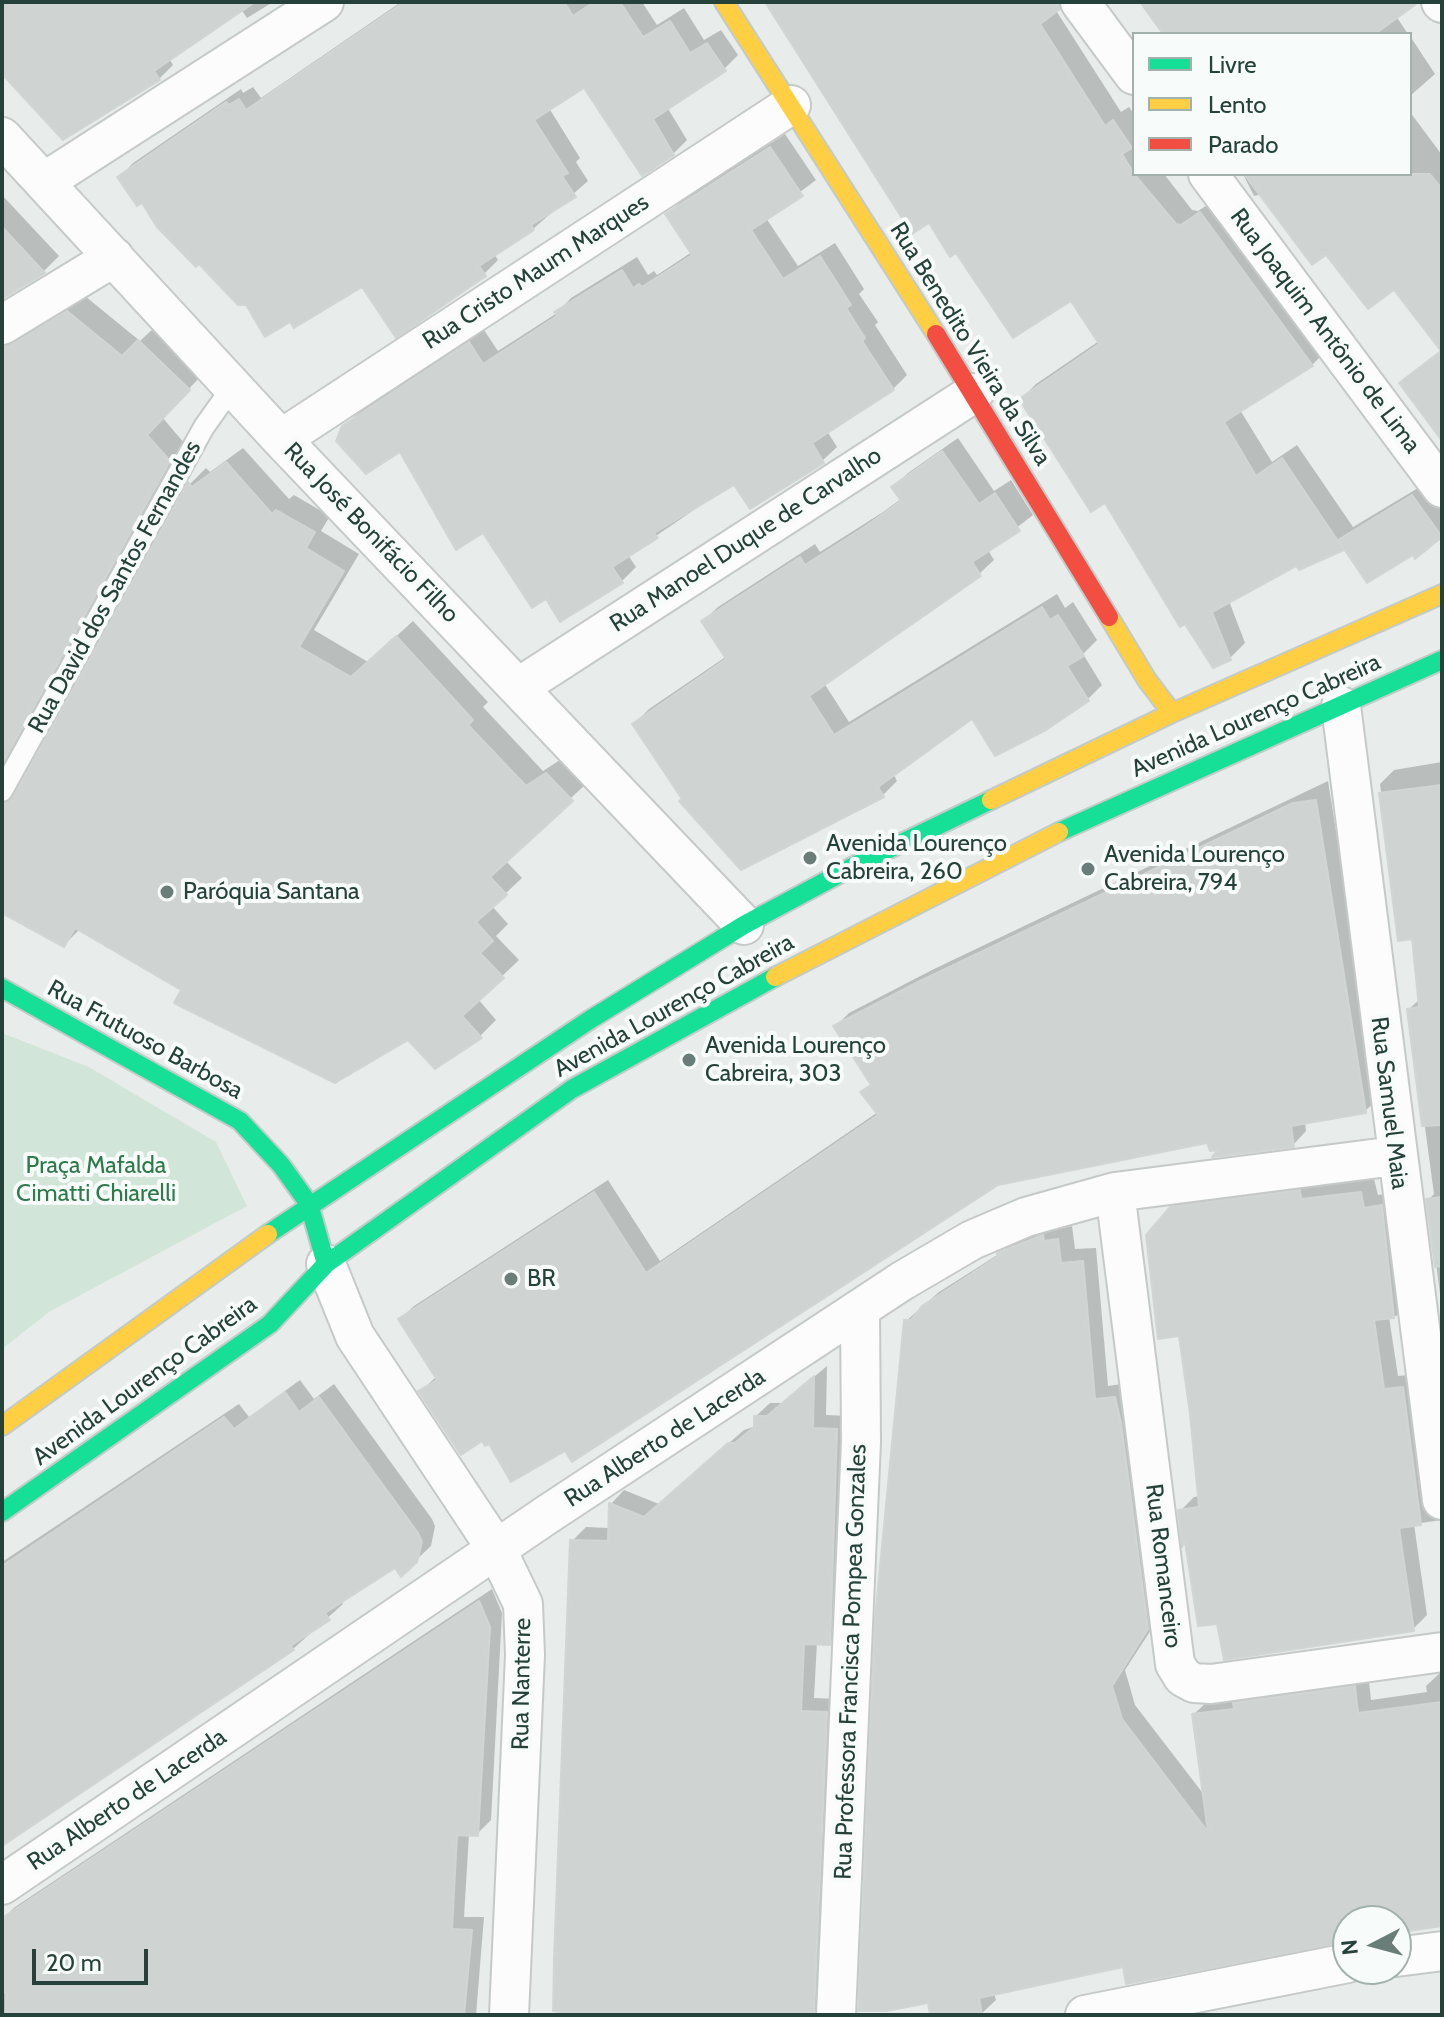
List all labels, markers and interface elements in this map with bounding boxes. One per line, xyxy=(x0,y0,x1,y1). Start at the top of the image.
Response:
legend xyxy=(1132,32,1412,176)
text: Livre xyxy=(1208,50,1256,79)
text: Lento xyxy=(1208,90,1267,119)
text: Parado xyxy=(1208,130,1278,159)
street label: Rua Cristo Maum Marques xyxy=(418,188,654,356)
street label: Rua Joaquim Antônio de Lima xyxy=(1224,203,1426,459)
street label: Rua Benedito Vieira da Silva xyxy=(883,217,1057,471)
street label: Rua David dos Santos Fernandes xyxy=(22,436,208,738)
street label: Rua José Bonifácio Filho xyxy=(277,437,465,629)
street label: Rua Manoel Duque de Carvalho xyxy=(605,441,887,639)
street label: Avenida Lourenço Cabreira xyxy=(1127,648,1385,784)
place label: Avenida Lourenço Cabreira, 260 xyxy=(826,830,1007,886)
place label: Avenida Lourenço Cabreira, 794 xyxy=(1104,841,1285,897)
marker: Avenida Lourenço Cabreira, 260 xyxy=(801,849,819,867)
marker: Avenida Lourenço Cabreira, 794 xyxy=(1079,860,1097,878)
place label: Paróquia Santana xyxy=(183,878,360,906)
marker: Paróquia Santana xyxy=(158,883,176,901)
street label: Avenida Lourenço Cabreira xyxy=(549,928,799,1084)
street label: Rua Frutuoso Barbosa xyxy=(42,974,248,1106)
street label: Rua Samuel Maia xyxy=(1364,1015,1414,1191)
place label: Avenida Lourenço Cabreira, 303 xyxy=(705,1032,886,1088)
marker: Avenida Lourenço Cabreira, 303 xyxy=(680,1051,698,1069)
park label: Praça Mafalda Cimatti Chiarelli xyxy=(16,1152,176,1208)
place label: BR xyxy=(527,1265,556,1293)
marker: BR xyxy=(502,1270,520,1288)
street label: Avenida Lourenço Cabreira xyxy=(27,1290,263,1472)
street label: Rua Alberto de Lacerda xyxy=(559,1362,771,1514)
street label: Rua Professora Francisca Pompea Gonzales xyxy=(829,1444,873,1880)
street label: Rua Romanceiro xyxy=(1139,1482,1187,1650)
street label: Rua Nanterre xyxy=(506,1618,538,1750)
street label: Rua Alberto de Lacerda xyxy=(22,1723,232,1877)
north arrow xyxy=(1332,1905,1412,1985)
scale bar xyxy=(36,1933,152,1983)
text: N xyxy=(1335,1938,1364,1957)
text: 20 m xyxy=(46,1948,102,1977)

